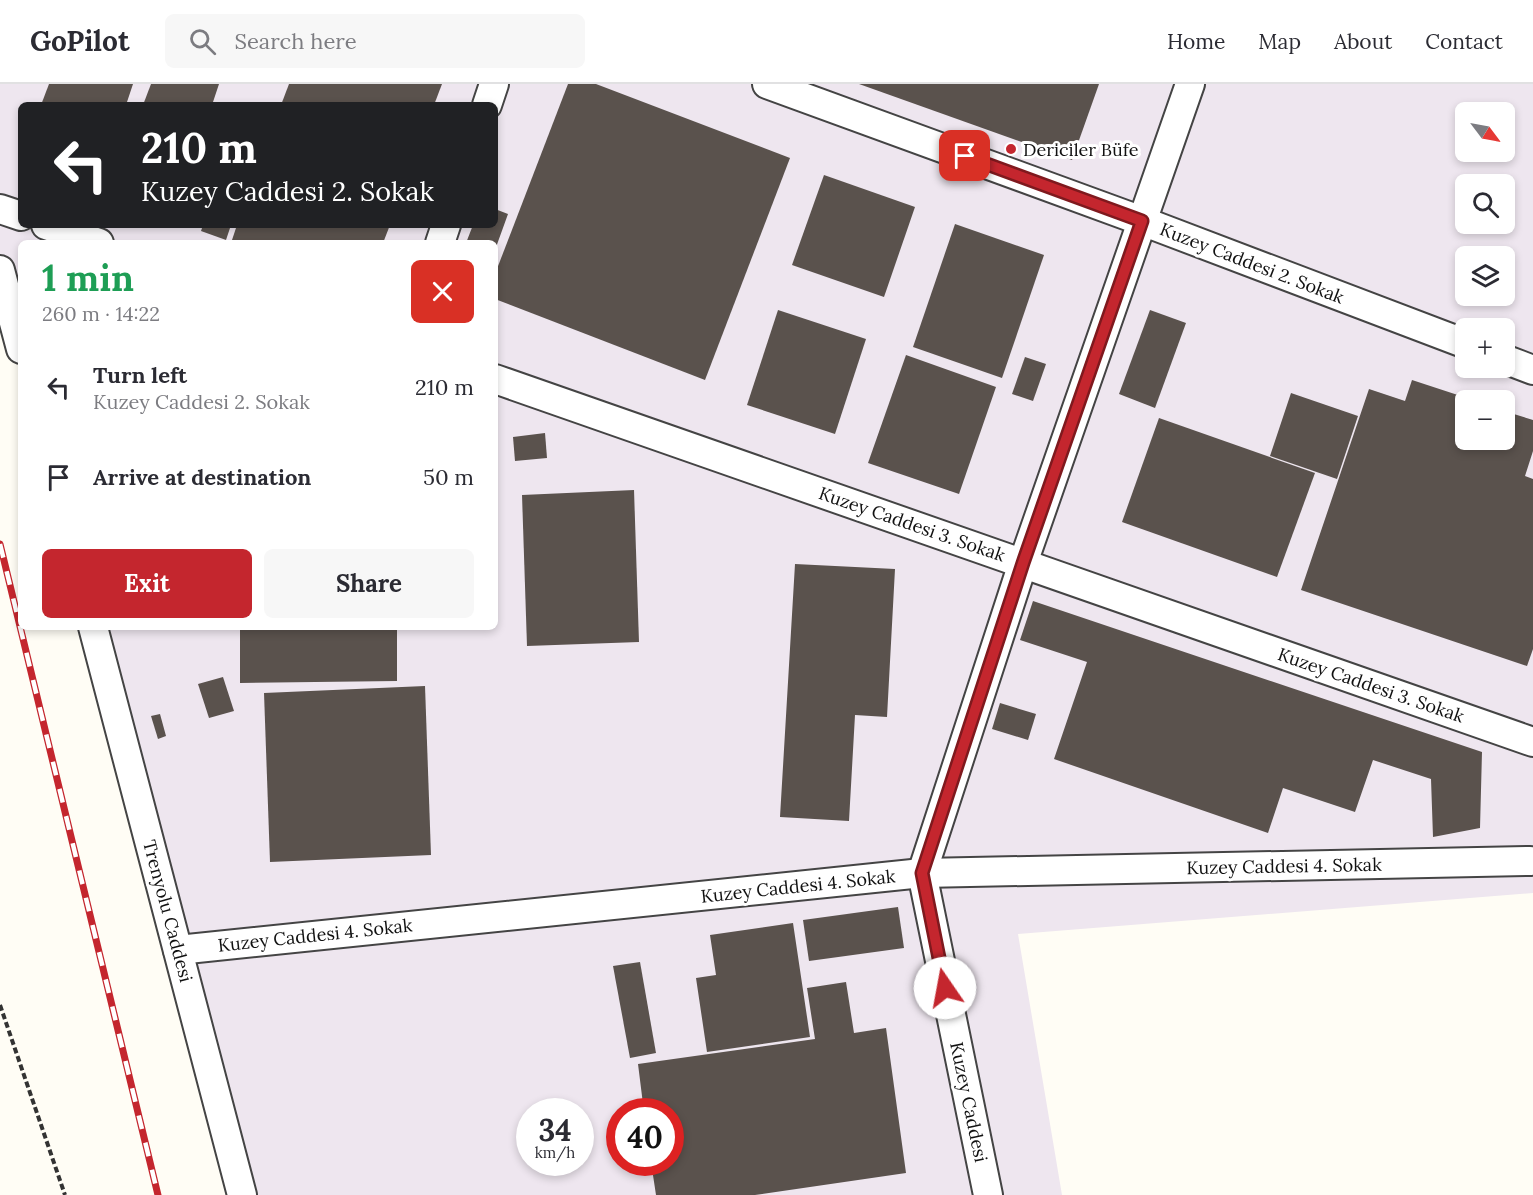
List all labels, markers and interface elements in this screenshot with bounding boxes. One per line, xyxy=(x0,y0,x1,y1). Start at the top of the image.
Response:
search box xyxy=(165,14,585,68)
text: GoPilot xyxy=(30,23,129,59)
icon: search xyxy=(186,25,219,58)
text: Search here xyxy=(234,27,357,55)
text: Home xyxy=(1167,28,1225,55)
text: Map xyxy=(1258,28,1301,55)
text: About xyxy=(1334,28,1392,55)
text: Contact xyxy=(1425,28,1503,55)
north arrow xyxy=(1455,102,1515,162)
map controls xyxy=(1455,102,1515,450)
text: 210 m xyxy=(141,121,257,175)
icon: left xyxy=(42,126,120,204)
pin xyxy=(939,130,990,181)
place label: Dericiler Büfe xyxy=(1023,138,1139,161)
icon: arrive xyxy=(948,139,981,172)
marker: Dericiler Büfe xyxy=(1004,142,1018,156)
text: Kuzey Caddesi 2. Sokak xyxy=(141,174,434,208)
button: search xyxy=(1455,174,1515,234)
street label: Kuzey Caddesi 2. Sokak xyxy=(1157,217,1348,309)
button: layers xyxy=(1455,246,1515,306)
text: 1 min xyxy=(42,255,134,301)
button: close xyxy=(411,260,474,323)
text: 260 m · 14:22 xyxy=(42,301,160,326)
button: + xyxy=(1455,318,1515,378)
text: Turn left xyxy=(93,361,187,389)
icon: left xyxy=(42,371,75,404)
text: 210 m xyxy=(415,373,474,401)
text: Kuzey Caddesi 2. Sokak xyxy=(93,389,310,414)
button: − xyxy=(1455,390,1515,450)
icon: arrive xyxy=(42,461,75,494)
text: Arrive at destination xyxy=(93,463,311,491)
text: 50 m xyxy=(423,463,474,491)
street label: Kuzey Caddesi 3. Sokak xyxy=(816,481,1009,567)
button: Exit xyxy=(42,549,252,618)
button: Share xyxy=(264,549,474,618)
street label: Kuzey Caddesi 3. Sokak xyxy=(1275,642,1468,728)
street label: Trenyolu Caddesi xyxy=(138,837,198,985)
street label: Kuzey Caddesi 4. Sokak xyxy=(1186,853,1382,879)
street label: Kuzey Caddesi 4. Sokak xyxy=(700,864,897,908)
street label: Kuzey Caddesi 4. Sokak xyxy=(217,913,414,957)
position arrow xyxy=(913,956,977,1020)
street label: Kuzey Caddesi xyxy=(945,1040,993,1164)
speed limit sign: 40 xyxy=(606,1098,684,1176)
text: 34 xyxy=(538,1111,572,1149)
text: km/h xyxy=(535,1143,575,1162)

